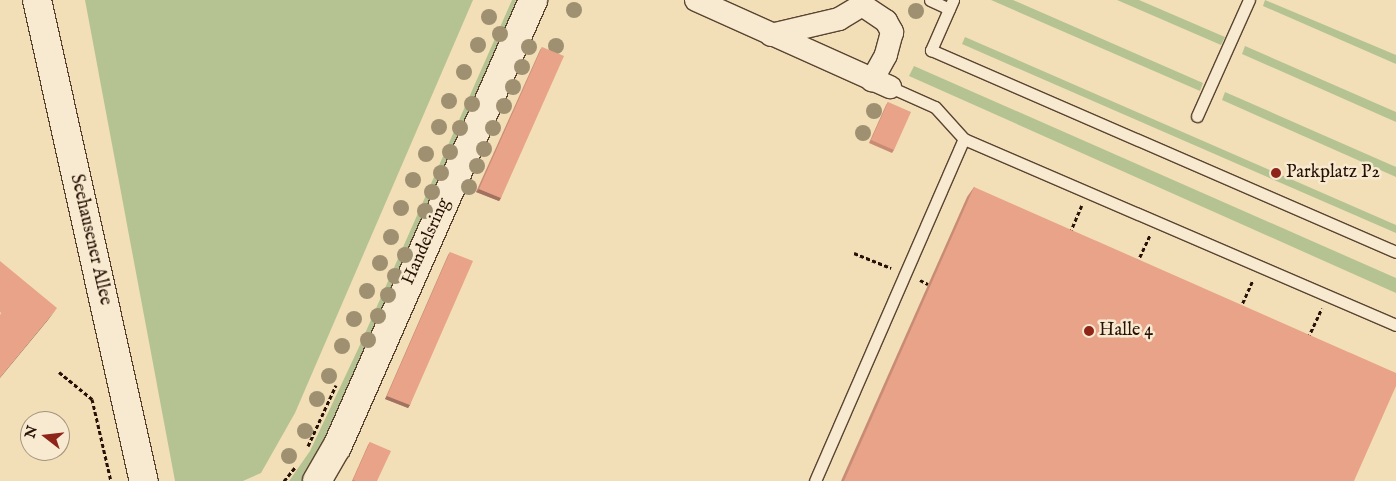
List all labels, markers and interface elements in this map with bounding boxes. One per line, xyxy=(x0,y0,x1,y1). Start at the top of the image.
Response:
place label: Parkplatz P2 xyxy=(1286,162,1380,184)
marker: Parkplatz P2 xyxy=(1270,167,1282,179)
street label: Seehausener Allee xyxy=(64,172,116,308)
street label: Handelsring xyxy=(398,195,456,289)
place label: Halle 4 xyxy=(1099,320,1153,342)
marker: Halle 4 xyxy=(1083,325,1095,337)
north arrow xyxy=(20,411,70,461)
text: N xyxy=(21,424,42,440)

